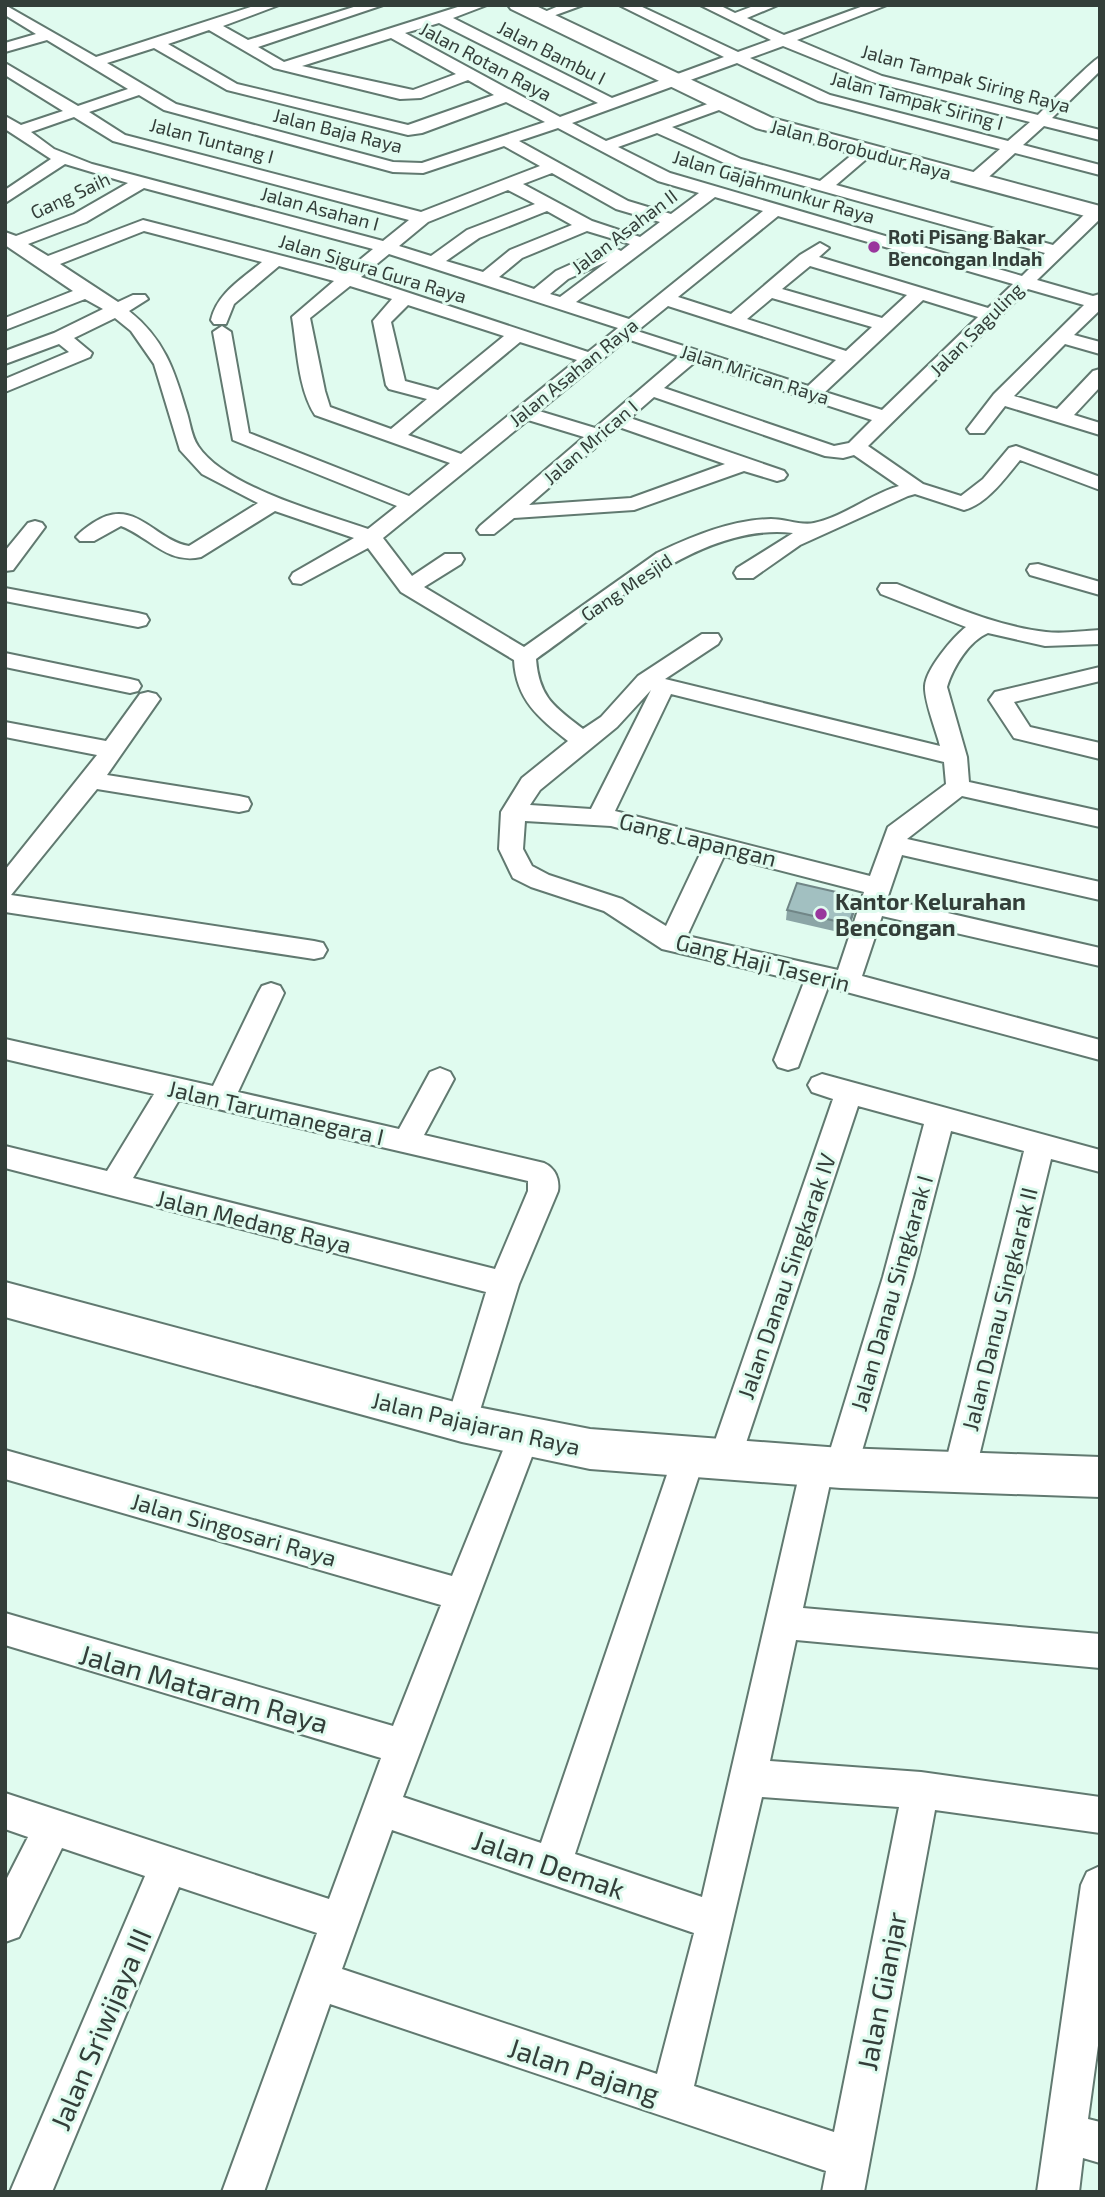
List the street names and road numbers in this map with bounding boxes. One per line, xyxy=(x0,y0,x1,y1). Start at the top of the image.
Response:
street label: Jalan Bambu I xyxy=(494,15,610,89)
street label: Jalan Rotan Raya xyxy=(416,17,556,105)
street label: Jalan Tampak Siring Raya xyxy=(859,39,1073,117)
street label: Jalan Tampak Siring I xyxy=(828,66,1006,134)
street label: Jalan Baja Raya xyxy=(271,103,405,157)
street label: Jalan Tuntang I xyxy=(147,112,277,168)
street label: Jalan Borobudur Raya xyxy=(768,114,954,184)
street label: Jalan Gajahmunkur Raya xyxy=(670,144,878,228)
street label: Gang Saih xyxy=(27,167,113,223)
street label: Jalan Asahan I xyxy=(258,181,382,235)
street label: Jalan Asahan II xyxy=(567,184,681,278)
street label: Jalan Sigura Gura Raya xyxy=(276,229,470,307)
street label: Jalan Saguling xyxy=(924,277,1028,381)
street label: Jalan Asahan Raya xyxy=(504,313,642,431)
street label: Jalan Mrican Raya xyxy=(678,339,832,409)
street label: Jalan Mrican I xyxy=(538,395,642,489)
street label: Gang Mesjid xyxy=(576,548,676,626)
street label: Gang Lapangan xyxy=(617,806,779,872)
street label: Gang Haji Taserin xyxy=(673,927,853,997)
street label: Jalan Tarumanegara I xyxy=(165,1074,387,1150)
street label: Jalan Danau Singkarak IV xyxy=(731,1149,841,1403)
street label: Jalan Danau Singkarak I xyxy=(844,1172,938,1414)
street label: Jalan Medang Raya xyxy=(154,1183,354,1259)
street label: Jalan Danau Singkarak II xyxy=(955,1184,1043,1434)
street label: Jalan Pajajaran Raya xyxy=(369,1385,583,1461)
street label: Jalan Singosari Raya xyxy=(128,1486,340,1572)
street label: Jalan Mataram Raya xyxy=(76,1636,332,1740)
street label: Jalan Demak xyxy=(468,1822,630,1906)
street label: Jalan Gianjar xyxy=(849,1909,913,2073)
street label: Jalan Sriwijaya III xyxy=(42,1923,158,2135)
street label: Jalan Pajang xyxy=(504,2030,664,2111)

